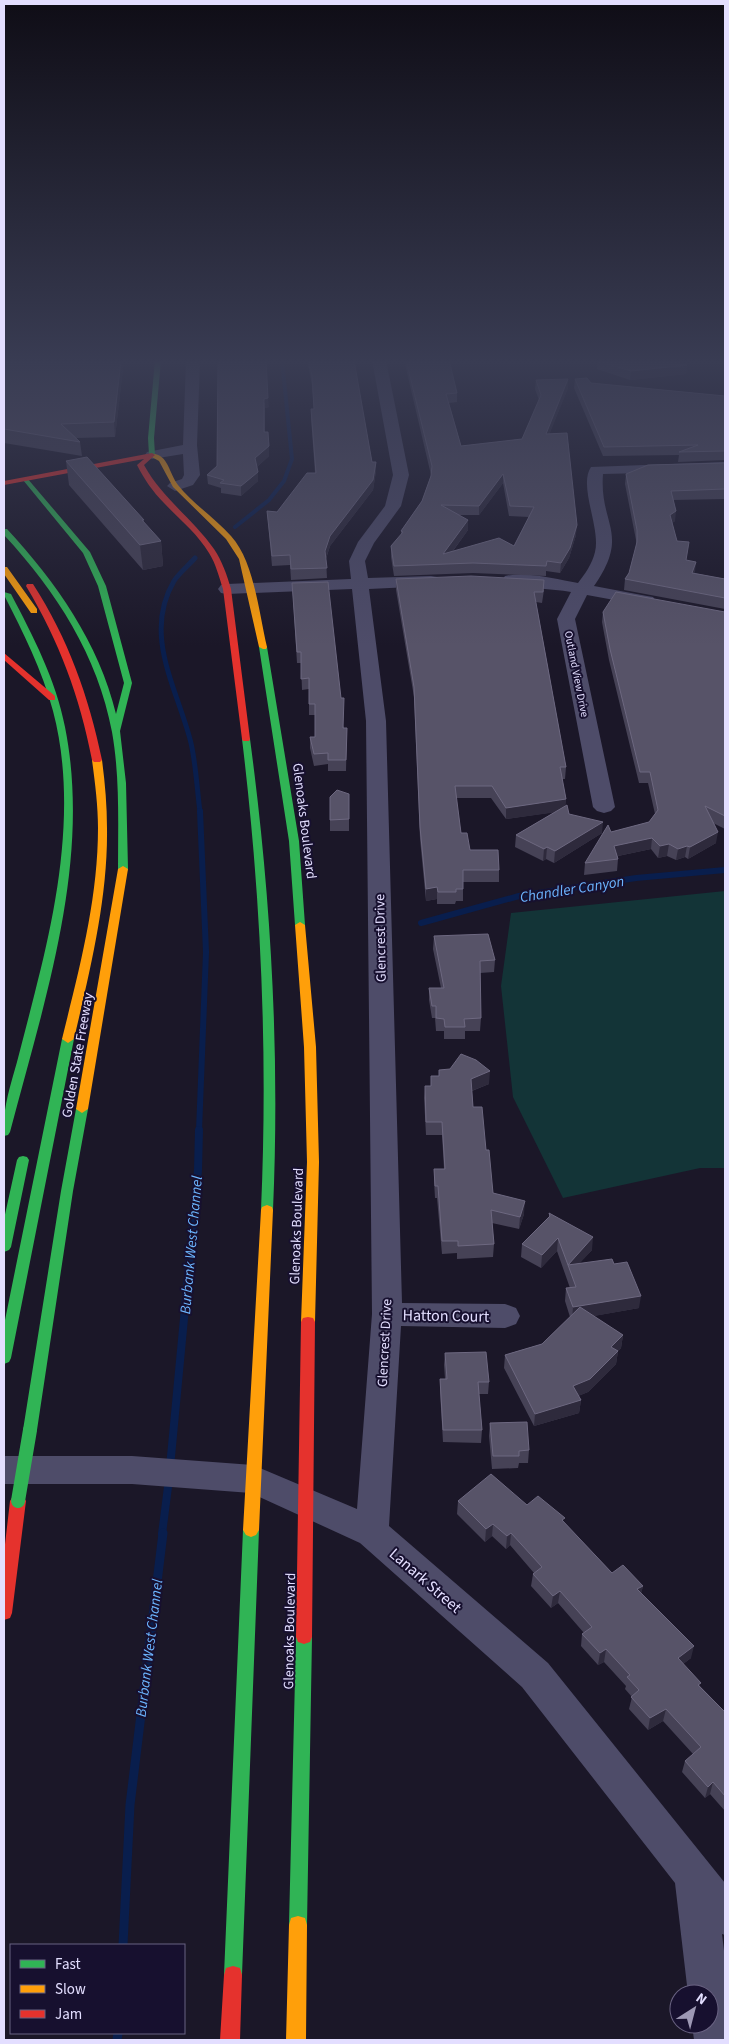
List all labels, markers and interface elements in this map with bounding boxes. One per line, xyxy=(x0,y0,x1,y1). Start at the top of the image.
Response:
street label: Outland View Drive xyxy=(561,630,592,719)
street label: Glenoaks Boulevard xyxy=(287,762,321,880)
water label: Chandler Canyon xyxy=(518,871,626,908)
street label: Glencrest Drive xyxy=(370,894,392,982)
street label: Golden State Freeway xyxy=(57,991,99,1119)
street label: Glenoaks Boulevard xyxy=(285,1167,309,1285)
water label: Burbank West Channel xyxy=(175,1175,208,1315)
street label: Glencrest Drive xyxy=(373,1298,397,1388)
street label: Hatton Court xyxy=(402,1304,490,1328)
street label: Lanark Street xyxy=(384,1543,467,1619)
street label: Glenoaks Boulevard xyxy=(279,1573,301,1690)
water label: Burbank West Channel xyxy=(131,1578,168,1718)
legend xyxy=(10,1944,185,2034)
text: Fast xyxy=(55,1954,81,1975)
text: Slow xyxy=(55,1979,86,2000)
north arrow xyxy=(669,1984,719,2034)
text: N xyxy=(691,1988,711,2010)
text: Jam xyxy=(55,2004,82,2025)

